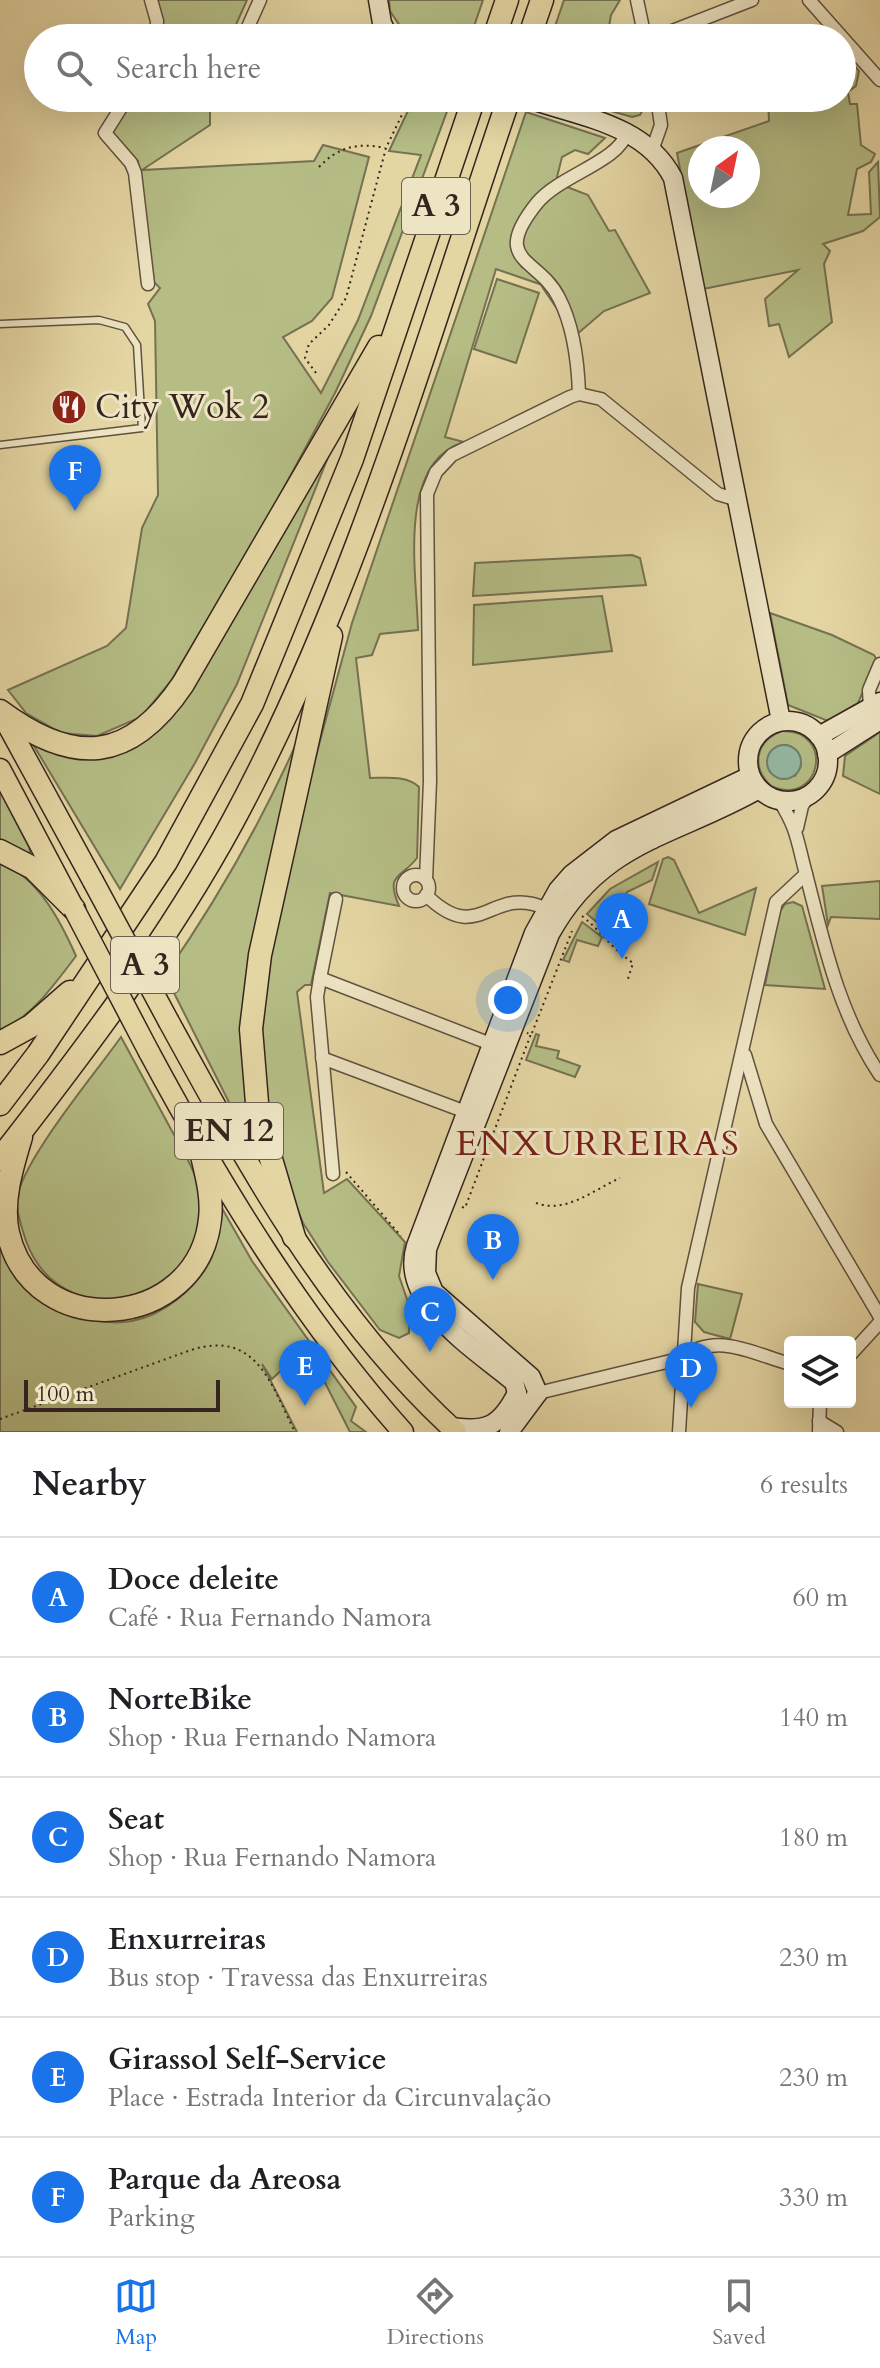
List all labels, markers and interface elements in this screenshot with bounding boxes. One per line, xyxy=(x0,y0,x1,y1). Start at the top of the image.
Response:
search box xyxy=(24,24,856,112)
icon: search xyxy=(52,46,96,90)
text: Search here xyxy=(116,48,261,89)
north arrow xyxy=(688,136,760,208)
road number: A 3 xyxy=(402,178,470,234)
place label: City Wok 2 xyxy=(95,384,269,430)
restaurant icon: City Wok 2 xyxy=(50,388,88,426)
pin: F xyxy=(49,445,101,511)
pin: A xyxy=(596,893,648,959)
road number: A 3 xyxy=(111,937,179,993)
your location xyxy=(488,980,528,1020)
road number: EN 12 xyxy=(175,1103,283,1159)
district label: ENXURREIRAS xyxy=(455,1119,741,1168)
pin: B xyxy=(467,1214,519,1280)
pin: C xyxy=(404,1286,456,1352)
map controls xyxy=(784,1336,856,1408)
button: layers xyxy=(784,1336,856,1408)
pin: E xyxy=(279,1340,331,1406)
pin: D xyxy=(665,1342,717,1408)
scale bar xyxy=(24,1376,220,1412)
text: 100 m xyxy=(36,1379,94,1409)
text: Nearby xyxy=(32,1461,147,1507)
text: 6 results xyxy=(760,1467,848,1502)
text: Doce deleite xyxy=(108,1559,279,1600)
text: A xyxy=(48,1580,68,1615)
text: 60 m xyxy=(792,1580,848,1615)
text: Café · Rua Fernando Namora xyxy=(108,1600,432,1635)
text: NorteBike xyxy=(108,1679,252,1720)
text: B xyxy=(49,1700,67,1735)
text: 140 m xyxy=(779,1700,848,1735)
text: Shop · Rua Fernando Namora xyxy=(108,1720,436,1755)
text: Seat xyxy=(108,1799,164,1840)
text: C xyxy=(48,1820,68,1855)
text: 180 m xyxy=(779,1820,848,1855)
text: Shop · Rua Fernando Namora xyxy=(108,1840,436,1875)
text: Enxurreiras xyxy=(108,1919,266,1960)
text: D xyxy=(47,1940,69,1975)
text: 230 m xyxy=(779,1940,848,1975)
text: Bus stop · Travessa das Enxurreiras xyxy=(108,1960,488,1995)
text: Girassol Self-Service xyxy=(108,2039,387,2080)
text: E xyxy=(50,2060,66,2095)
text: 230 m xyxy=(779,2060,848,2095)
text: Place · Estrada Interior da Circunvalação xyxy=(108,2080,551,2115)
text: Parque da Areosa xyxy=(108,2159,342,2200)
text: F xyxy=(50,2180,66,2215)
text: 330 m xyxy=(779,2180,848,2215)
text: Parking xyxy=(108,2200,195,2235)
tab: Map xyxy=(114,2274,158,2352)
tab: Directions xyxy=(387,2274,484,2352)
tab: Saved xyxy=(712,2274,766,2352)

